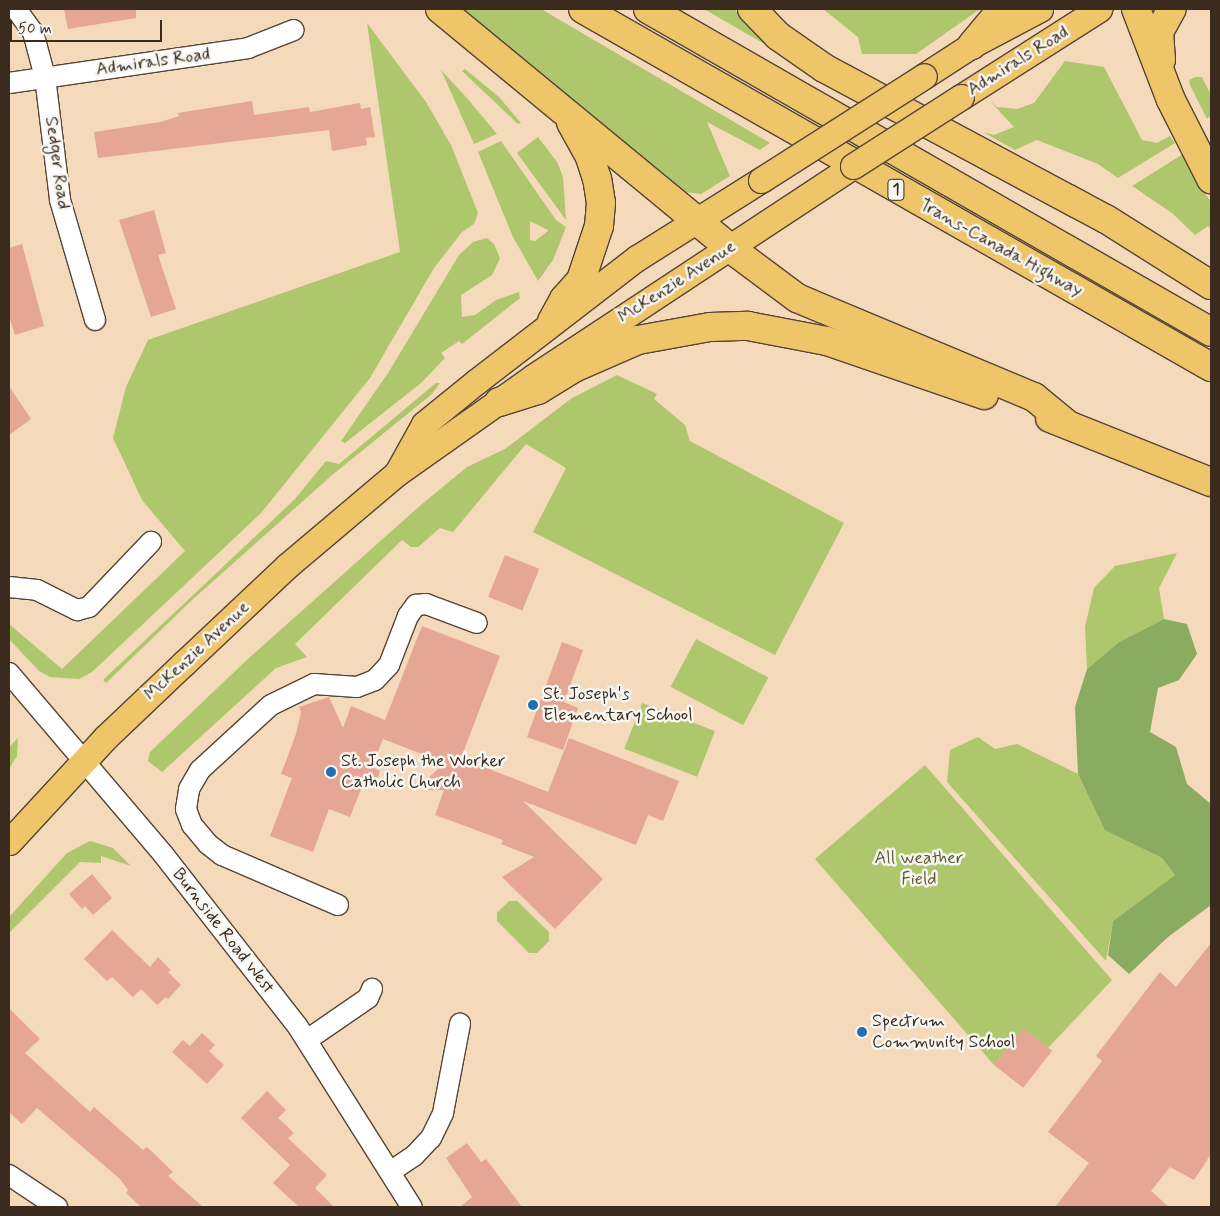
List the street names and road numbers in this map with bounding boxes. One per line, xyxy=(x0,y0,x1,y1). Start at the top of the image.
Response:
street label: Admirals Road xyxy=(964,22,1072,100)
street label: Admirals Road xyxy=(95,43,211,81)
street label: Sedger Road xyxy=(40,115,74,211)
road number: 1 xyxy=(887,176,905,204)
street label: Trans-Canada Highway xyxy=(916,194,1086,302)
street label: McKenzie Avenue xyxy=(614,236,740,328)
street label: McKenzie Avenue xyxy=(140,597,254,705)
street label: Burnside Road West xyxy=(167,864,279,998)

